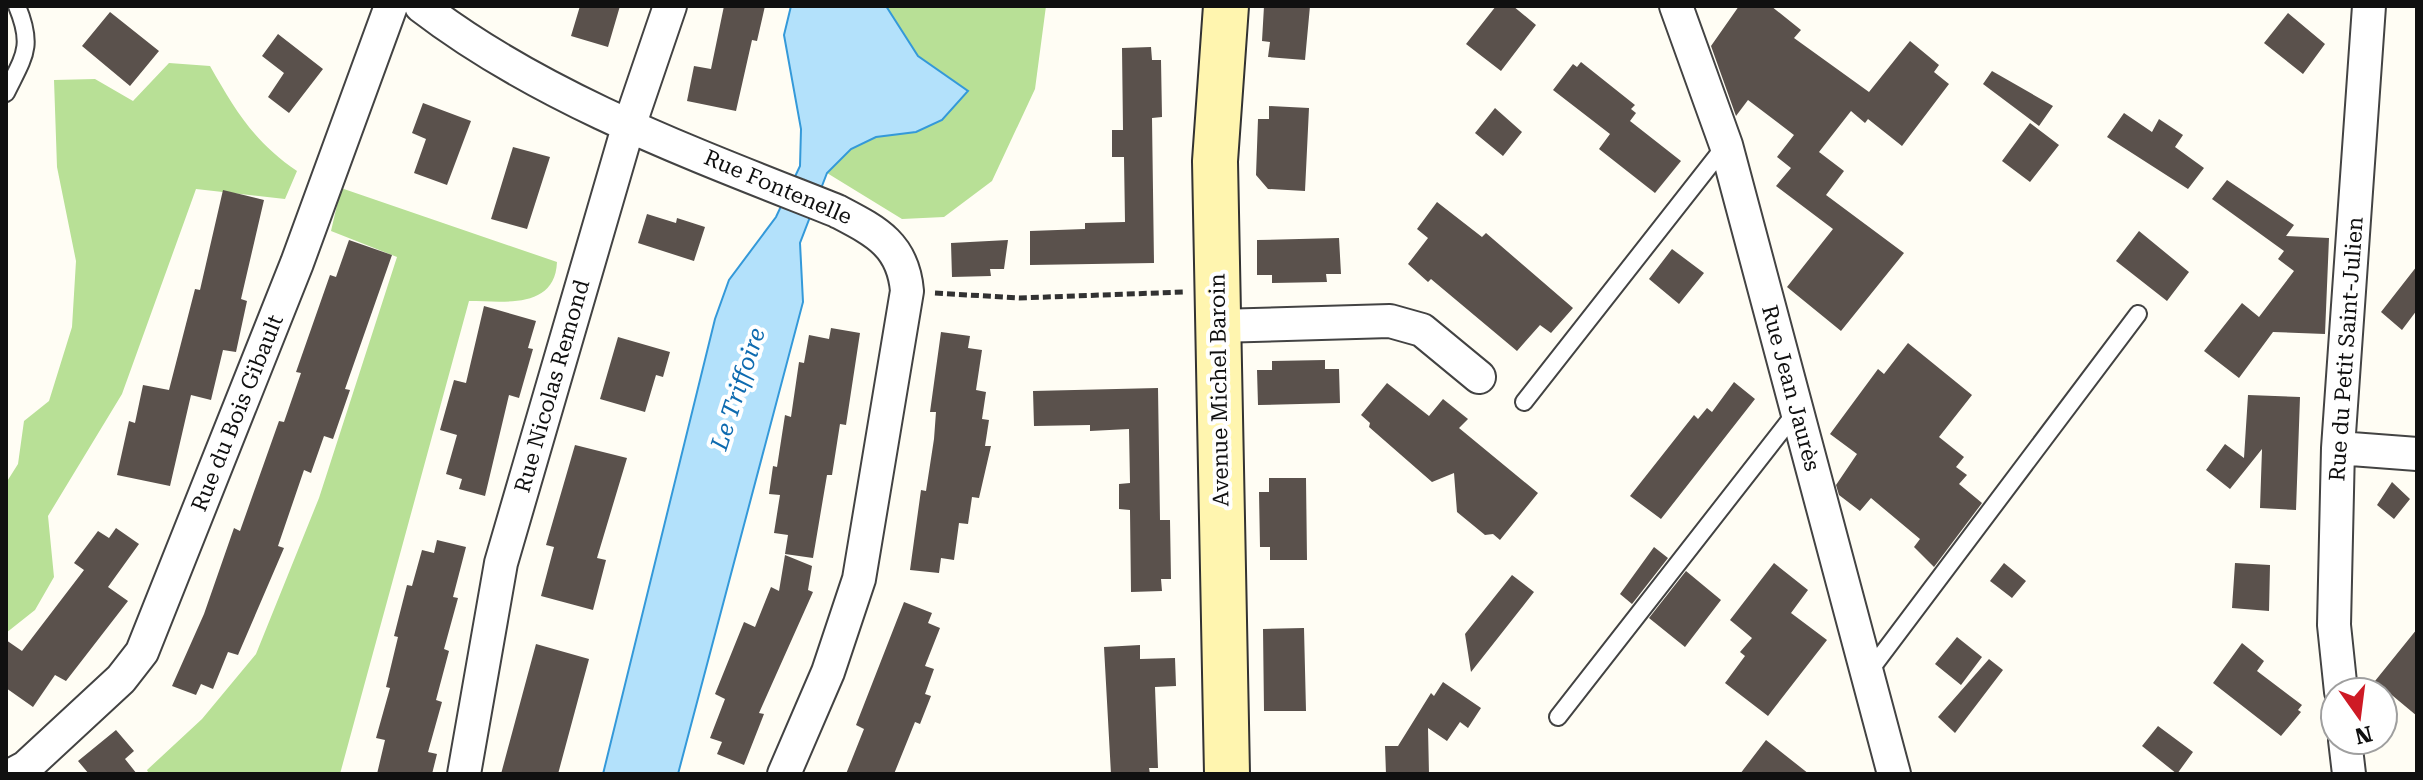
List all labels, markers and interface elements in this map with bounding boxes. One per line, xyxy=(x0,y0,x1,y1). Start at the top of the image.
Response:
street label: Rue Fontenelle xyxy=(700,145,856,229)
street label: Rue du Petit Saint-Julien xyxy=(2324,216,2368,482)
street label: Avenue Michel Baroin xyxy=(1204,273,1234,507)
street label: Rue Nicolas Remond xyxy=(510,277,594,495)
street label: Rue Jean Jaurès xyxy=(1757,302,1825,474)
street label: Rue du Bois Gibault xyxy=(186,311,288,515)
water label: Le Triffoire xyxy=(705,324,771,455)
north arrow xyxy=(2319,676,2399,756)
text: N xyxy=(2352,721,2375,749)

